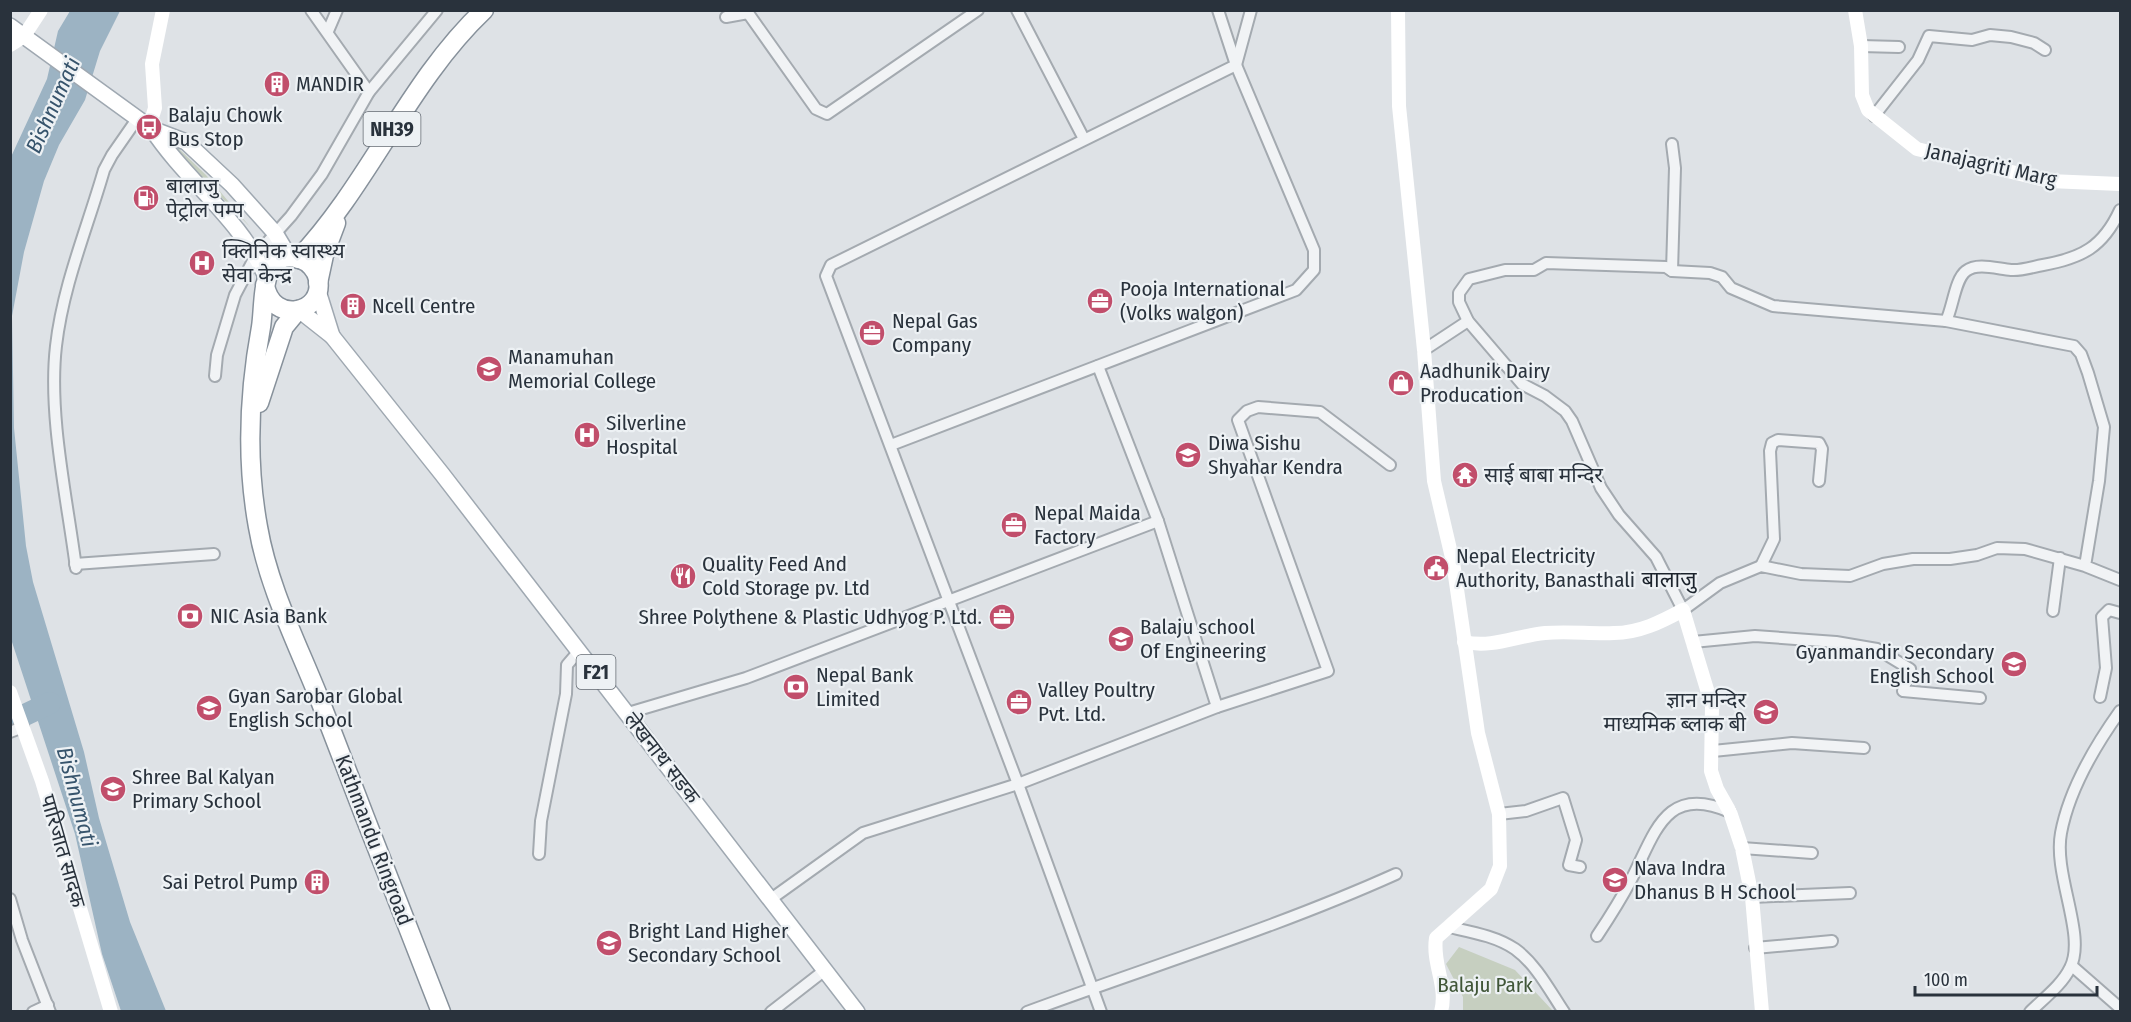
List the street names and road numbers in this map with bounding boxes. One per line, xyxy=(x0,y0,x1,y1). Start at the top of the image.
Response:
road number: NH39 xyxy=(364,112,420,146)
street label: Janajagriti Marg xyxy=(1923,137,2059,193)
road number: F21 xyxy=(576,655,616,689)
street label: लेखनाथ सडक xyxy=(618,707,706,809)
street label: Kathmandu Ringroad xyxy=(329,751,419,929)
street label: पारिजात सादक xyxy=(34,792,92,911)

